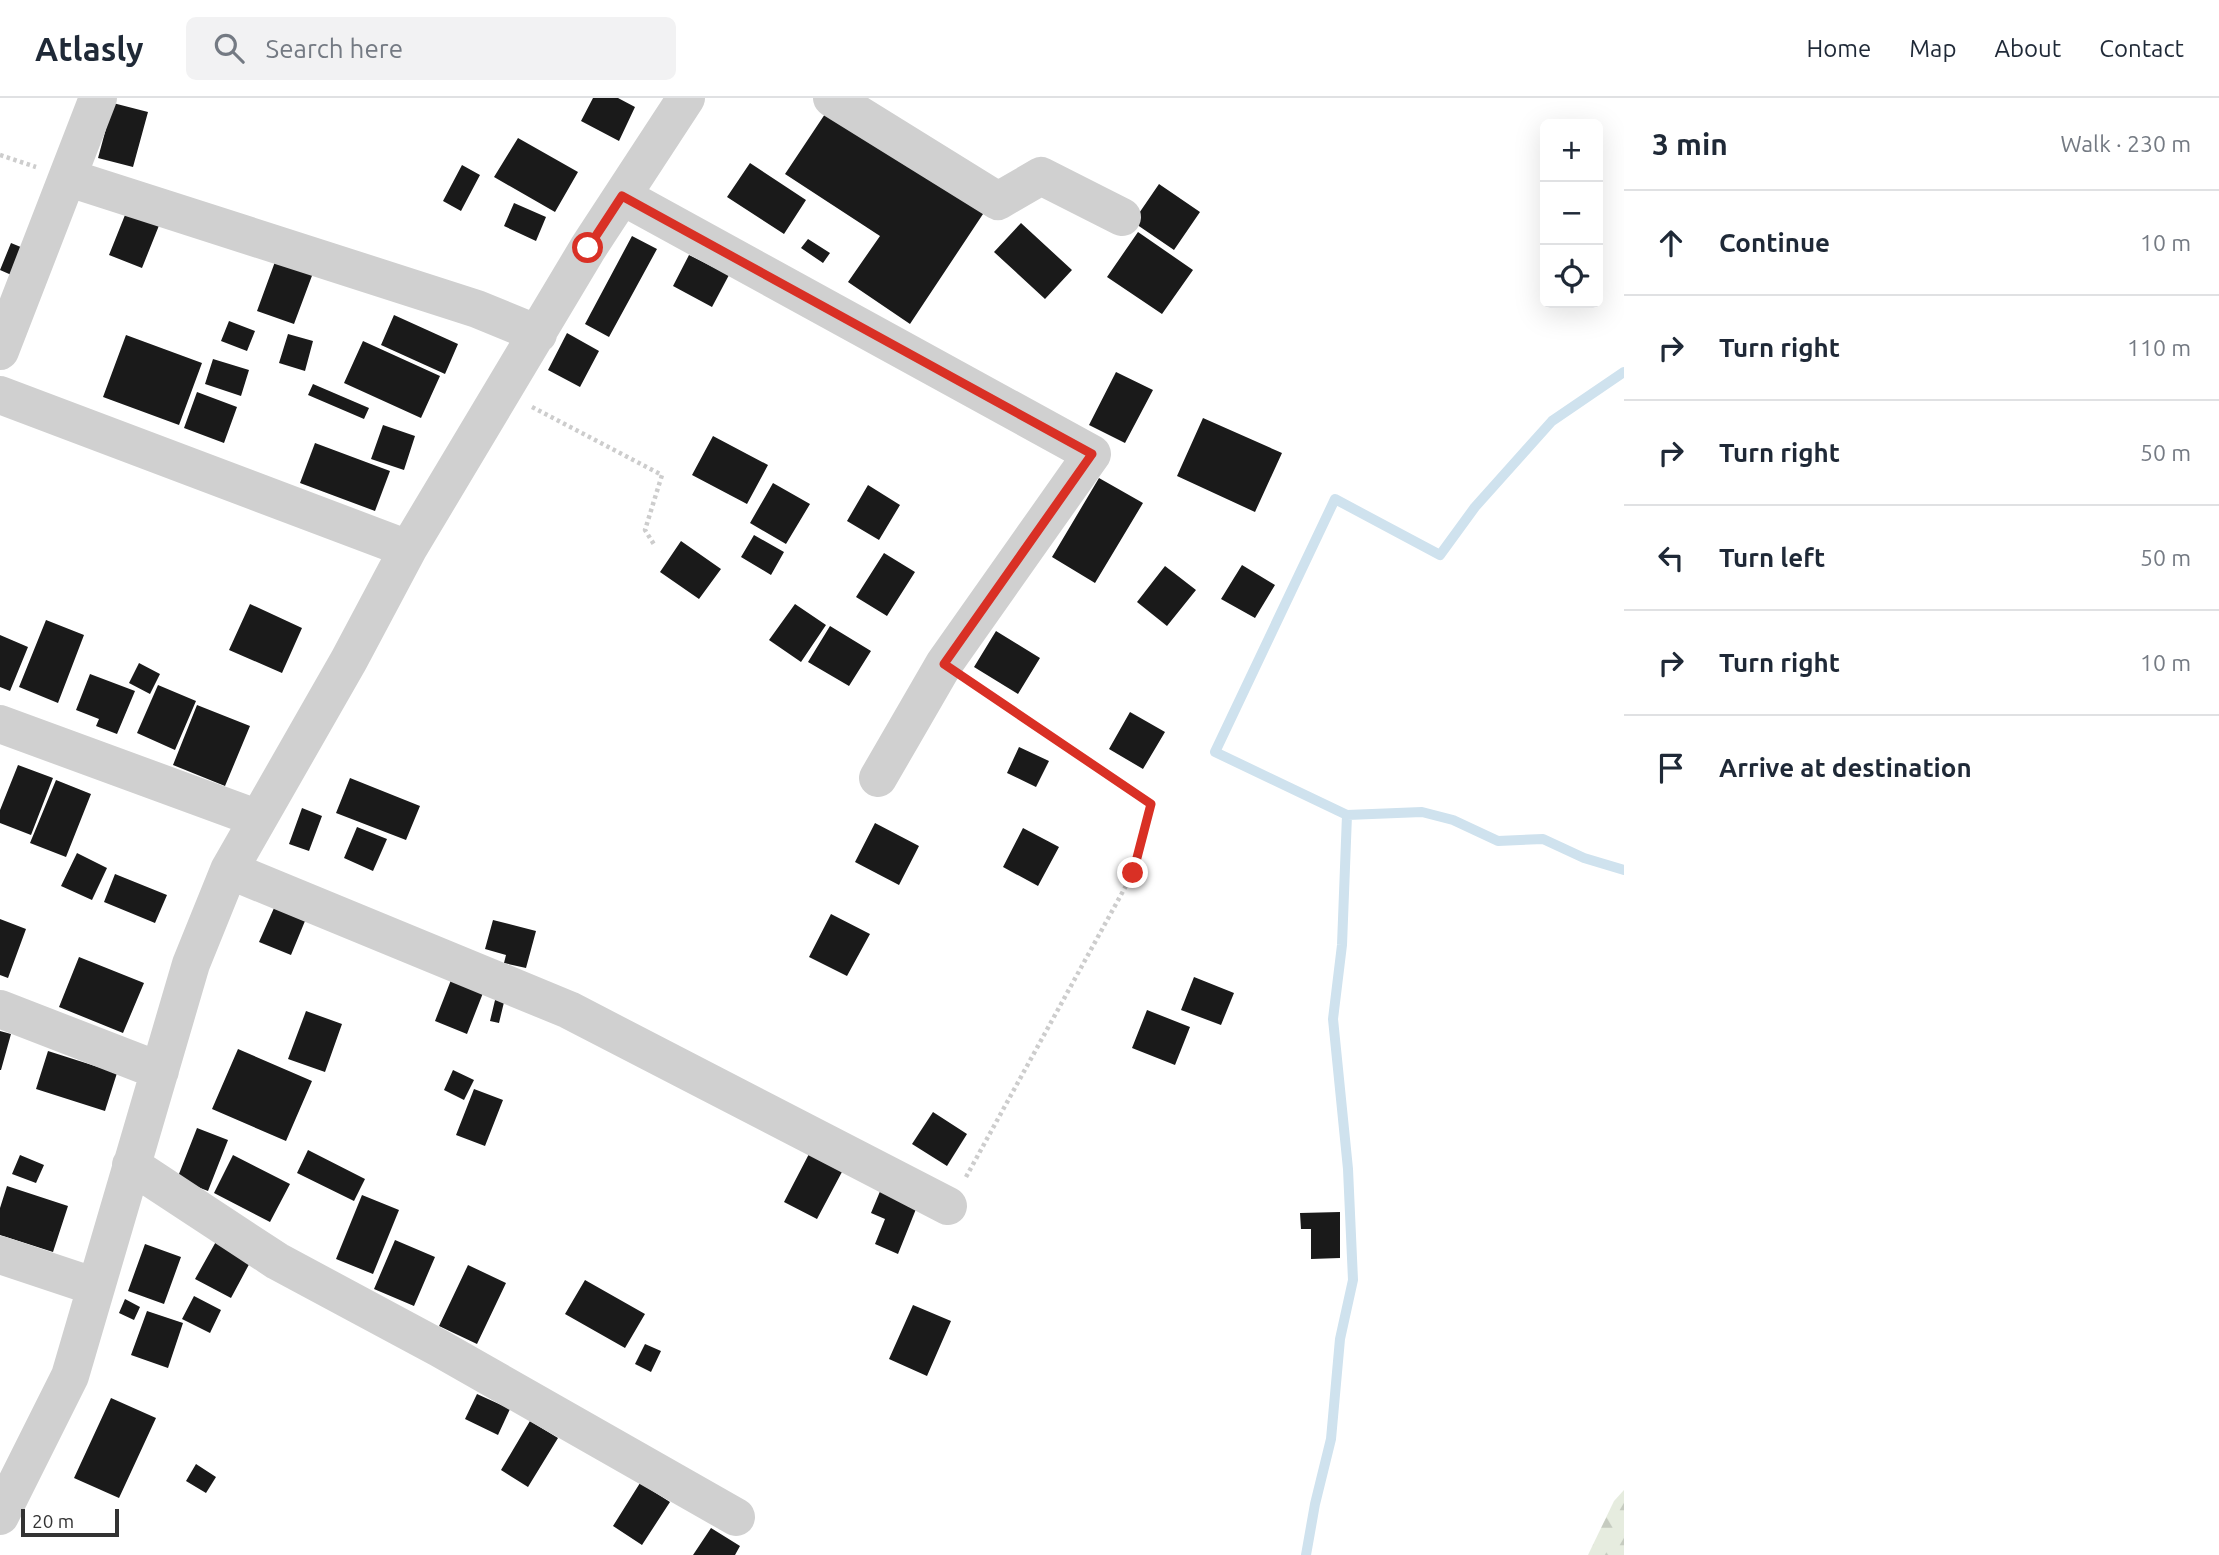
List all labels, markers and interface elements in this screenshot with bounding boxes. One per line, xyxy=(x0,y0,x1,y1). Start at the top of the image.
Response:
search box xyxy=(186,17,676,80)
icon: search xyxy=(210,29,248,67)
text: Atlasly xyxy=(35,30,144,67)
text: Search here xyxy=(266,34,403,63)
text: Home xyxy=(1806,35,1871,62)
text: Map xyxy=(1909,35,1956,62)
text: About xyxy=(1994,35,2061,62)
text: Contact xyxy=(2099,35,2184,62)
map controls xyxy=(1540,119,1603,308)
button: + xyxy=(1540,119,1603,182)
text: 3 min xyxy=(1652,127,1728,161)
text: Walk · 230 m xyxy=(2060,131,2191,156)
button: − xyxy=(1540,182,1603,245)
icon: ahead xyxy=(1652,224,1690,262)
text: Continue xyxy=(1719,228,1830,257)
text: 10 m xyxy=(2140,230,2191,255)
route start xyxy=(572,232,603,263)
button: locate xyxy=(1540,245,1603,308)
icon: right xyxy=(1652,329,1690,367)
text: Turn right xyxy=(1719,333,1840,362)
text: 110 m xyxy=(2127,335,2191,360)
icon: right xyxy=(1652,434,1690,472)
text: Turn right xyxy=(1719,438,1840,467)
text: 50 m xyxy=(2140,440,2191,465)
icon: left xyxy=(1652,539,1690,577)
text: Turn left xyxy=(1719,543,1825,572)
text: 50 m xyxy=(2140,545,2191,570)
icon: right xyxy=(1652,644,1690,682)
text: Turn right xyxy=(1719,648,1840,677)
text: 10 m xyxy=(2140,650,2191,675)
icon: arrive xyxy=(1652,749,1690,787)
text: Arrive at destination xyxy=(1719,753,1972,782)
route end xyxy=(1117,857,1148,888)
scale bar xyxy=(21,1506,119,1538)
text: 20 m xyxy=(32,1510,74,1532)

